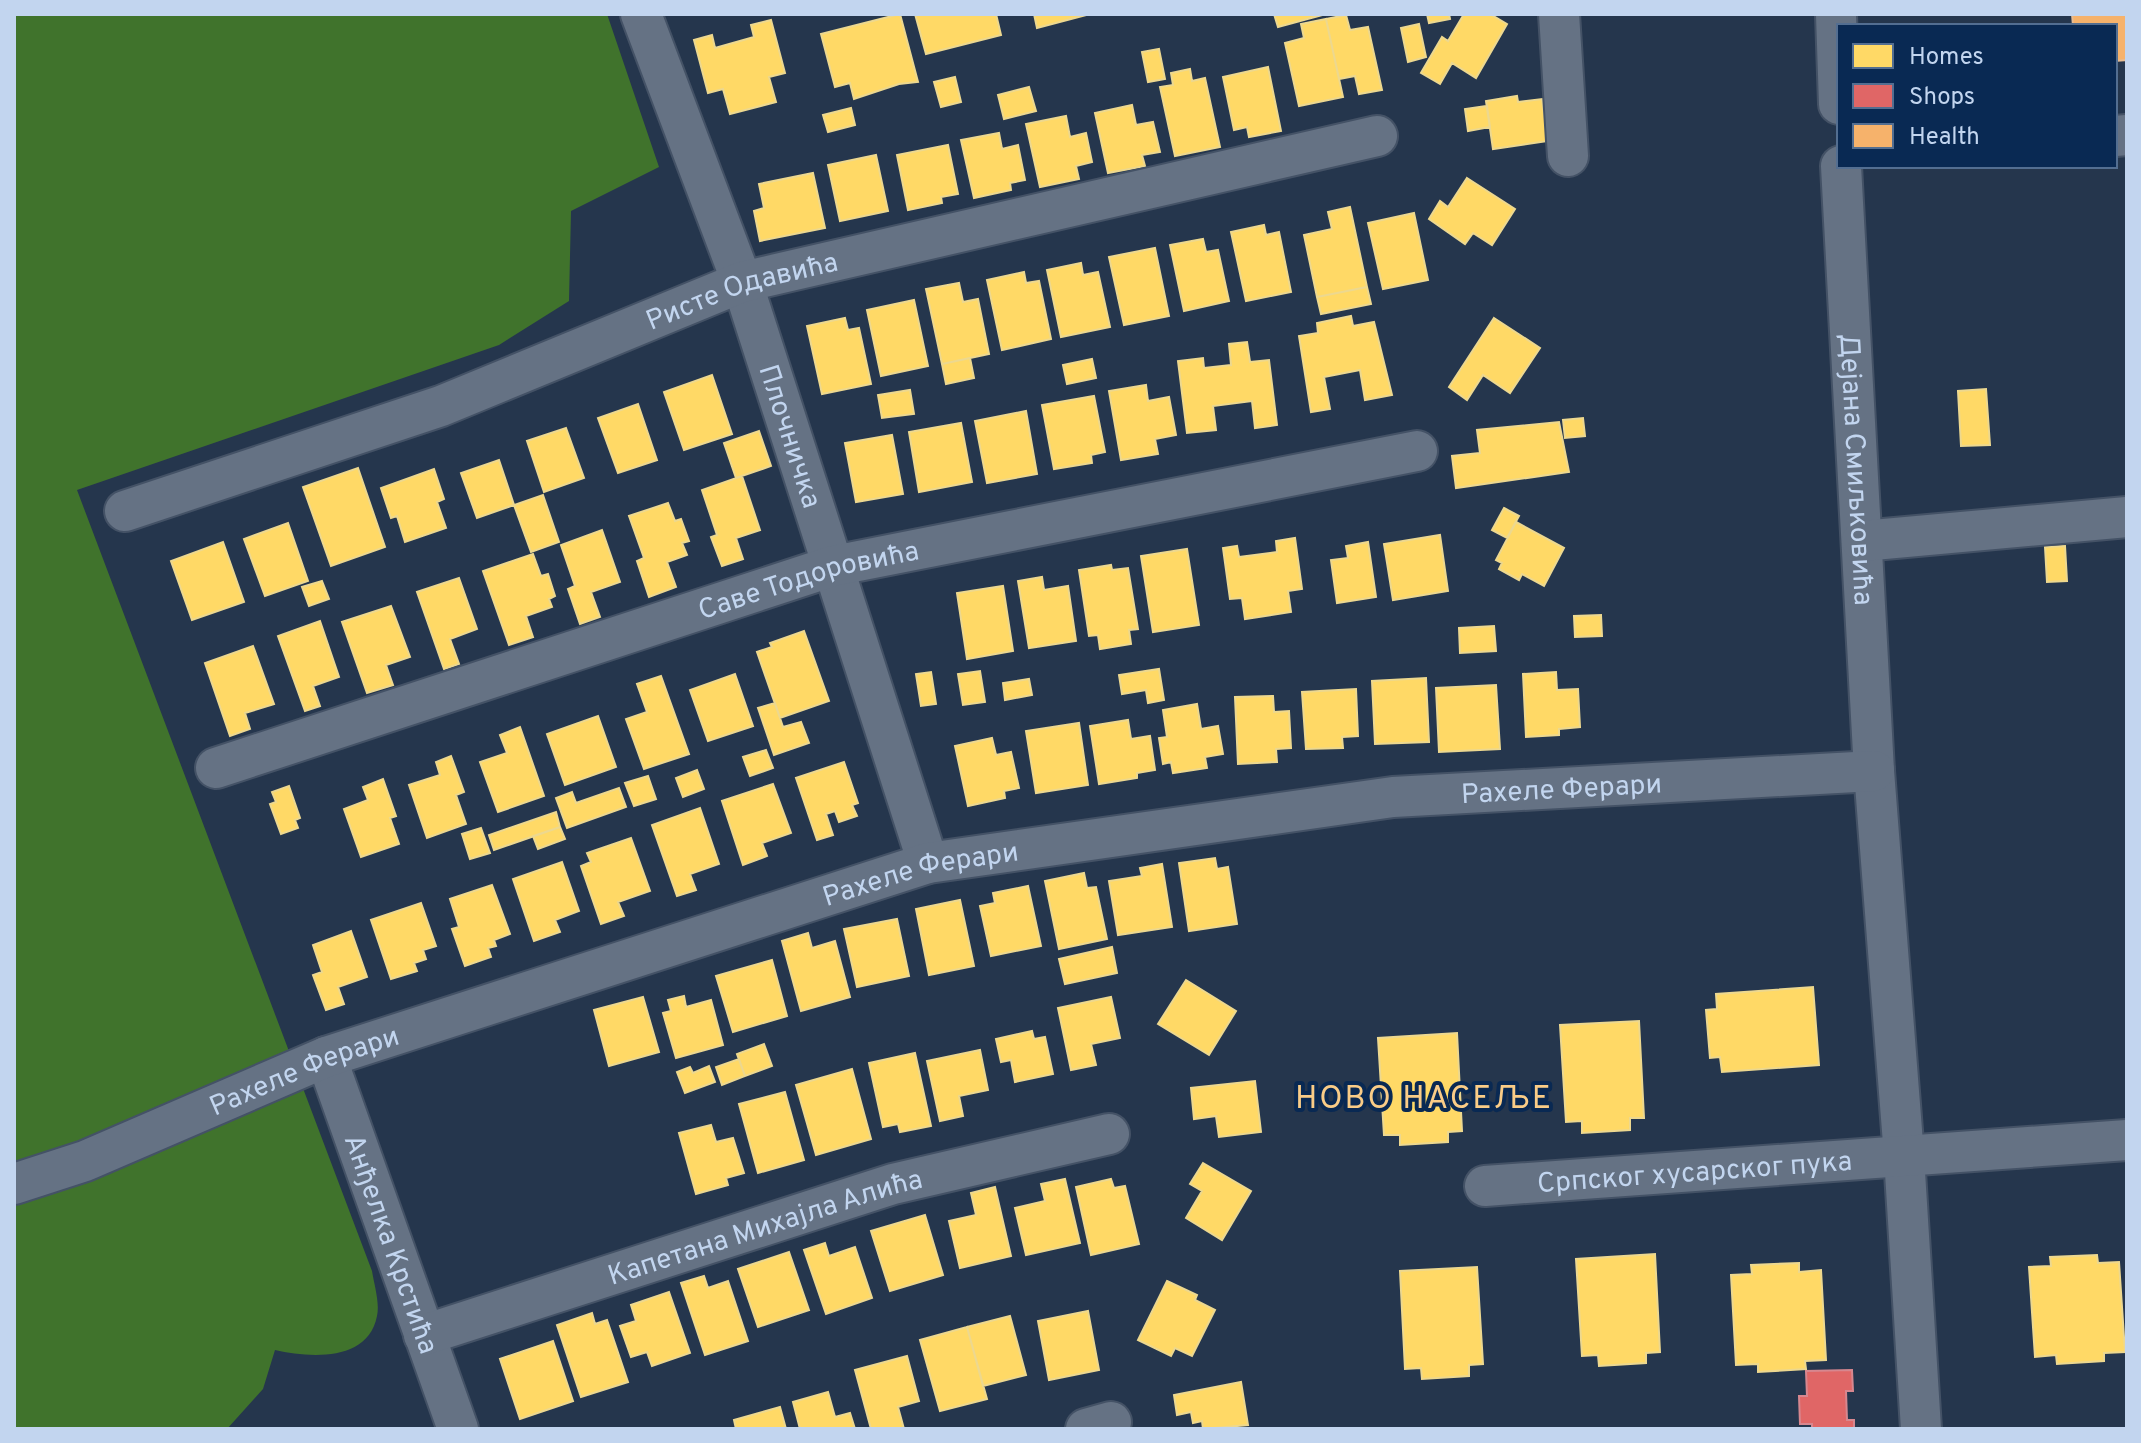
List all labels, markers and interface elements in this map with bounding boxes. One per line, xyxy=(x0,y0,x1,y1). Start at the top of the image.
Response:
legend xyxy=(1837,24,2117,168)
text: Homes xyxy=(1909,43,1984,73)
text: Shops xyxy=(1909,83,1975,113)
text: Health xyxy=(1909,123,1980,153)
street label: Ристе Одавића xyxy=(641,245,842,341)
street label: Дејана Смиљковића xyxy=(1829,333,1880,607)
street label: Плочничка xyxy=(749,360,828,513)
street label: Саве Тодоровића xyxy=(694,534,922,630)
street label: Рахеле Ферари xyxy=(1460,767,1663,814)
street label: Рахеле Ферари xyxy=(819,835,1021,917)
street label: Рахеле Ферари xyxy=(205,1020,404,1126)
district label: НОВО НАСЕЉЕ xyxy=(1295,1080,1553,1120)
street label: Анђелка Крстића xyxy=(334,1130,445,1359)
street label: Српског хусарског пука xyxy=(1536,1145,1853,1203)
street label: Капетана Михајла Алића xyxy=(604,1163,926,1296)

